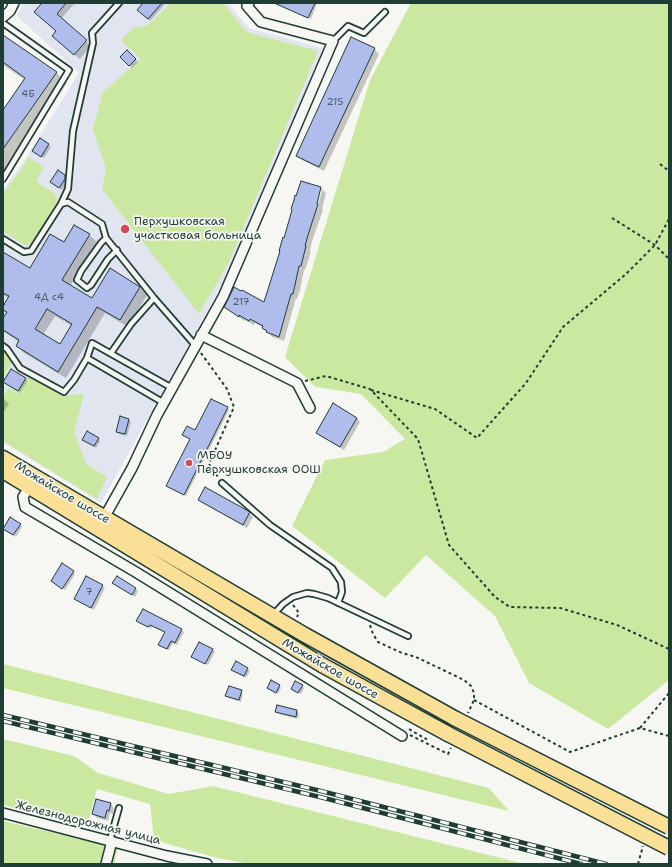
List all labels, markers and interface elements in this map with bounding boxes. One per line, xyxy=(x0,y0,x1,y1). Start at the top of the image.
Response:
house number: 4Б xyxy=(21,88,35,100)
house number: 215 xyxy=(327,96,343,108)
place label: Перхушковская участковая больница xyxy=(134,215,261,243)
marker: Перхушковская участковая больница xyxy=(119,223,131,235)
house number: 4Д с4 xyxy=(34,291,64,303)
house number: 217 xyxy=(232,296,250,308)
place label: МБОУ Перхушковская ООШ xyxy=(197,449,321,477)
marker: МБОУ Перхушковская ООШ xyxy=(184,458,194,468)
street label: Можайское шоссе xyxy=(12,459,112,527)
house number: 7 xyxy=(86,586,92,598)
street label: Можайское шоссе xyxy=(279,635,381,703)
street label: Железнодорожная улица xyxy=(14,798,162,848)

